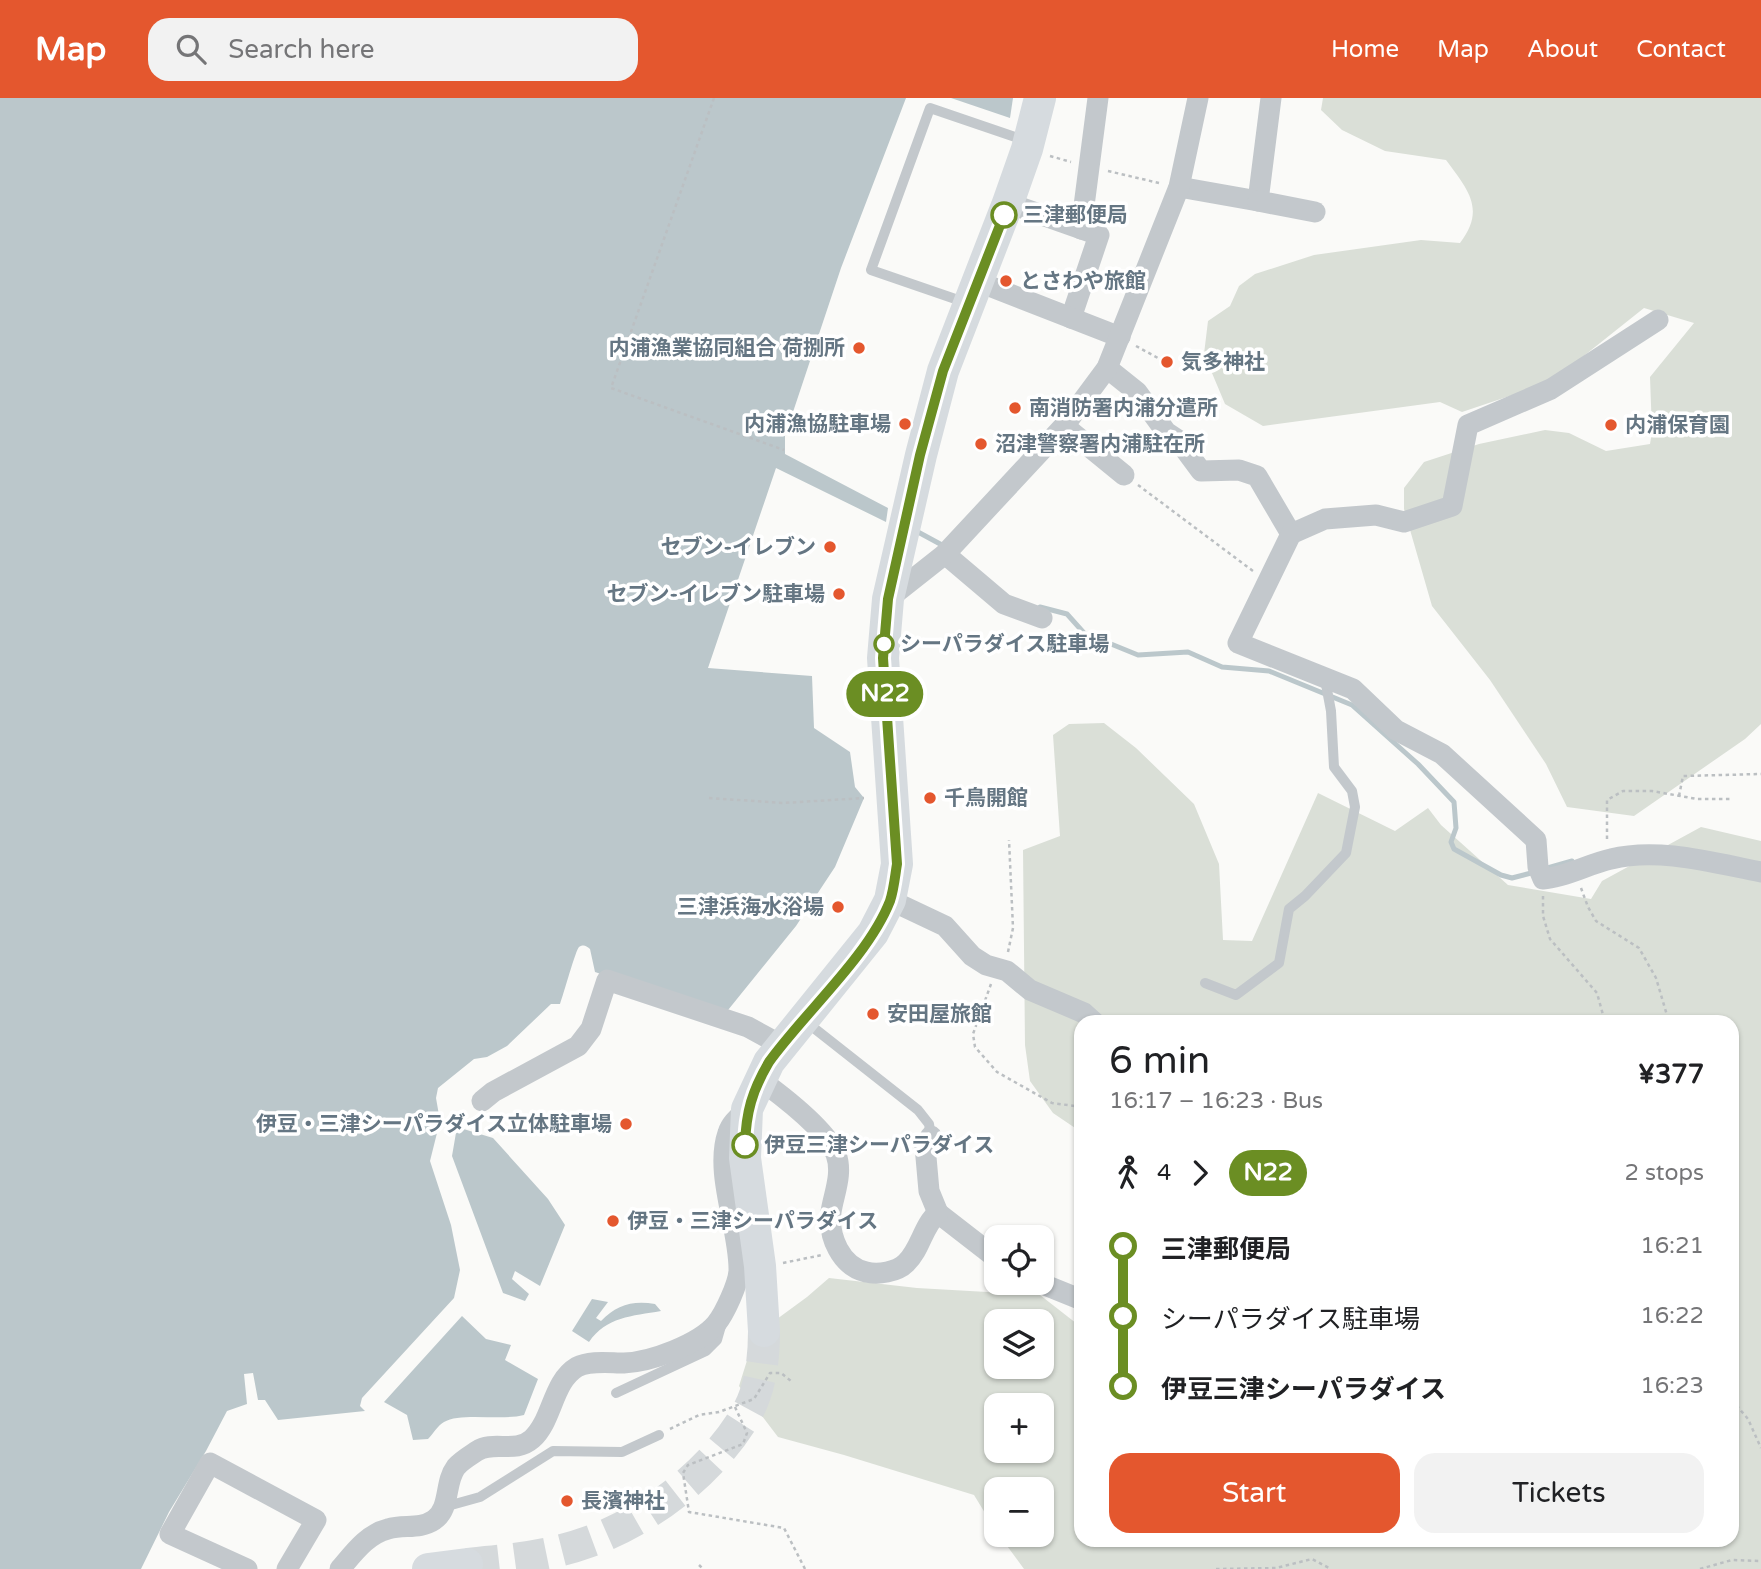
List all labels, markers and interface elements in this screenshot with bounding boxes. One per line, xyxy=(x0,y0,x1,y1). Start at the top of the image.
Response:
search box xyxy=(148,18,638,81)
text: Map xyxy=(35,30,106,69)
icon: search xyxy=(172,30,210,68)
text: Search here xyxy=(228,34,374,65)
text: Home xyxy=(1331,35,1399,64)
text: Map xyxy=(1437,35,1489,64)
text: About xyxy=(1527,35,1598,64)
text: Contact xyxy=(1636,35,1726,64)
marker: 三津郵便局 xyxy=(991,202,1017,228)
place label: 三津郵便局 xyxy=(1023,203,1128,228)
place label: とさわや旅館 xyxy=(1020,269,1146,294)
marker: とさわや旅館 xyxy=(998,273,1014,289)
place label: 内浦漁業協同組合 荷捌所 xyxy=(609,336,845,361)
marker: 内浦漁業協同組合 荷捌所 xyxy=(851,340,867,356)
place label: 気多神社 xyxy=(1181,350,1265,375)
marker: 気多神社 xyxy=(1159,354,1175,370)
place label: 南消防署内浦分遣所 xyxy=(1029,396,1218,421)
marker: 南消防署内浦分遣所 xyxy=(1007,400,1023,416)
place label: 内浦漁協駐車場 xyxy=(744,412,891,437)
place label: 内浦保育園 xyxy=(1625,413,1730,438)
marker: 内浦漁協駐車場 xyxy=(897,416,913,432)
marker: 内浦保育園 xyxy=(1603,417,1619,433)
place label: 沼津警察署内浦駐在所 xyxy=(995,432,1205,457)
marker: 沼津警察署内浦駐在所 xyxy=(973,436,989,452)
place label: セブン-イレブン xyxy=(660,535,816,560)
marker: セブン-イレブン xyxy=(822,539,838,555)
place label: セブン-イレブン駐車場 xyxy=(606,582,825,607)
marker: セブン-イレブン駐車場 xyxy=(831,586,847,602)
place label: シーパラダイス駐車場 xyxy=(900,632,1109,657)
marker: シーパラダイス駐車場 xyxy=(874,634,894,654)
line badge: N22 xyxy=(845,671,925,717)
text: N22 xyxy=(860,679,910,708)
place label: 千鳥開館 xyxy=(944,786,1028,811)
marker: 千鳥開館 xyxy=(922,790,938,806)
place label: 三津浜海水浴場 xyxy=(677,895,824,920)
marker: 三津浜海水浴場 xyxy=(830,899,846,915)
place label: 安田屋旅館 xyxy=(887,1002,992,1027)
marker: 安田屋旅館 xyxy=(865,1006,881,1022)
text: 6 min xyxy=(1109,1038,1210,1084)
text: ¥377 xyxy=(1638,1059,1704,1090)
text: 16:17 – 16:23 · Bus xyxy=(1109,1087,1323,1115)
place label: 伊豆・三津シーパラダイス立体駐車場 xyxy=(256,1112,612,1137)
marker: 伊豆・三津シーパラダイス立体駐車場 xyxy=(618,1116,634,1132)
marker: 伊豆三津シーパラダイス xyxy=(732,1132,758,1158)
place label: 伊豆三津シーパラダイス xyxy=(764,1133,994,1158)
icon: walk xyxy=(1109,1154,1147,1192)
icon: forward xyxy=(1181,1154,1219,1192)
text: N22 xyxy=(1243,1158,1293,1187)
text: 4 xyxy=(1157,1159,1171,1187)
text: 2 stops xyxy=(1624,1159,1704,1187)
place label: 伊豆・三津シーパラダイス xyxy=(627,1209,878,1234)
marker: 伊豆・三津シーパラダイス xyxy=(605,1213,621,1229)
map controls xyxy=(984,1225,1054,1547)
button: locate xyxy=(984,1225,1054,1295)
text: 16:21 xyxy=(1640,1232,1704,1260)
text: 三津郵便局 xyxy=(1161,1234,1291,1265)
text: 16:22 xyxy=(1640,1302,1704,1330)
text: シーパラダイス駐車場 xyxy=(1161,1304,1420,1335)
button: layers xyxy=(984,1309,1054,1379)
text: 16:23 xyxy=(1640,1372,1704,1400)
text: 伊豆三津シーパラダイス xyxy=(1161,1374,1446,1405)
button: + xyxy=(984,1393,1054,1463)
button: Start xyxy=(1109,1453,1400,1533)
button: Tickets xyxy=(1414,1453,1704,1533)
button: − xyxy=(984,1477,1054,1547)
place label: 長濱神社 xyxy=(581,1489,665,1514)
marker: 長濱神社 xyxy=(559,1493,575,1509)

